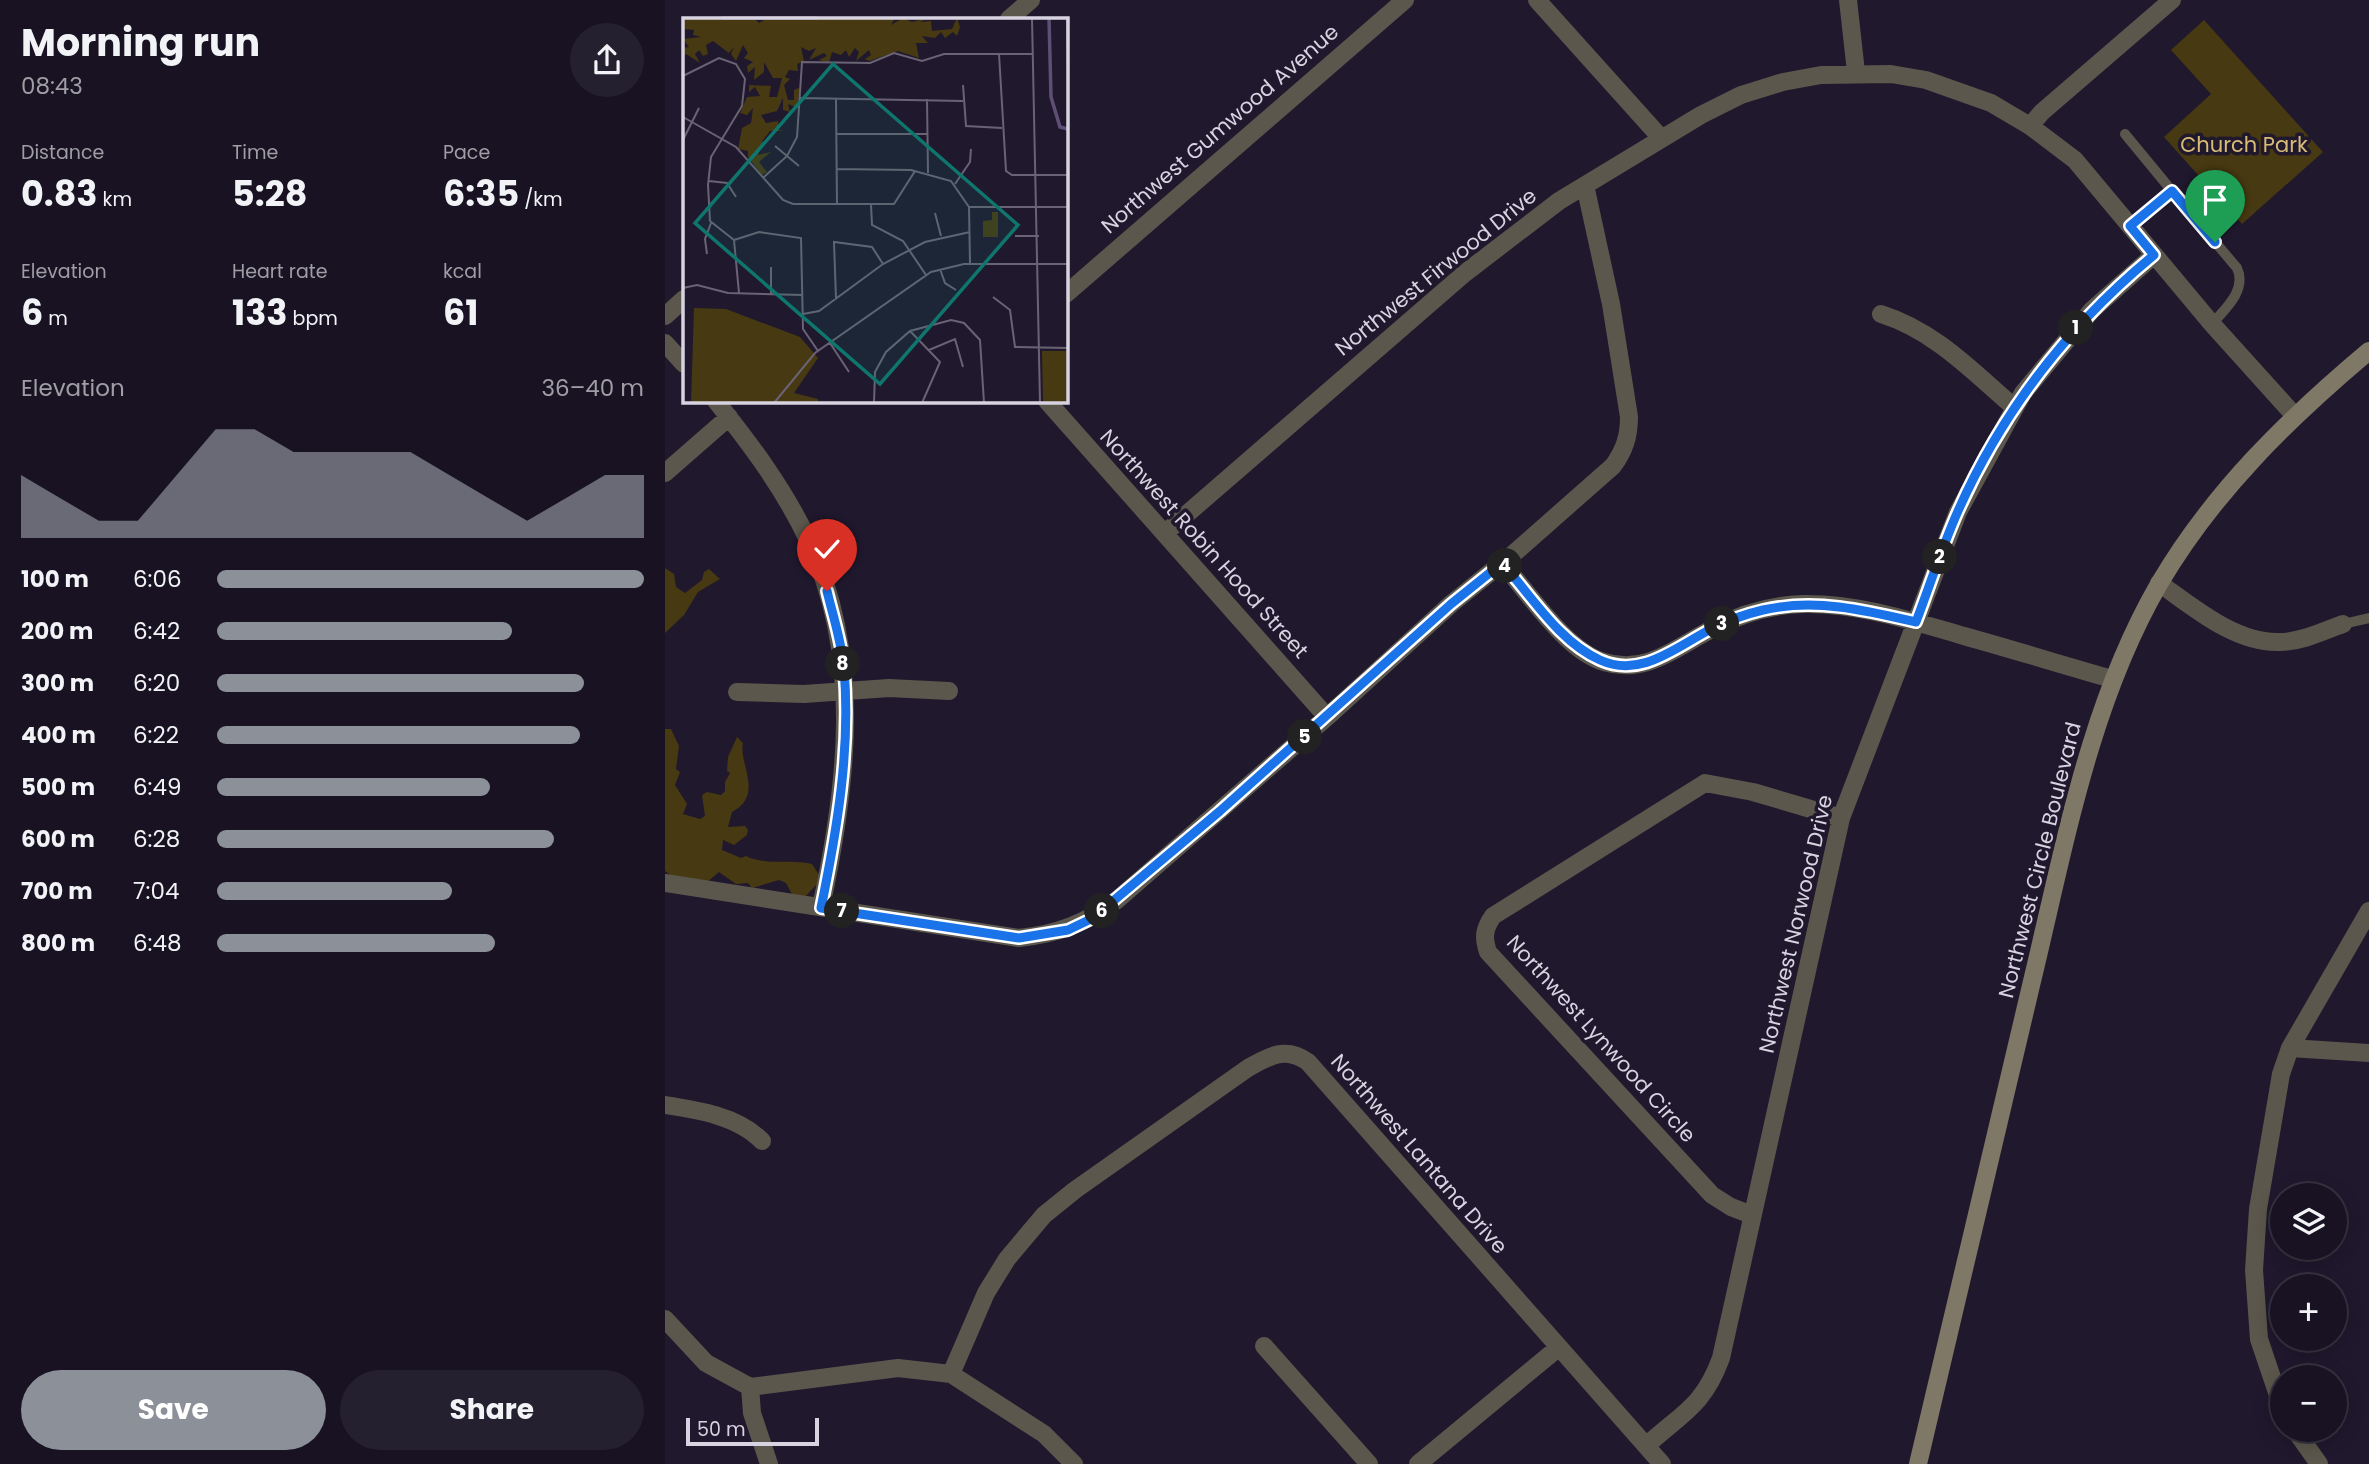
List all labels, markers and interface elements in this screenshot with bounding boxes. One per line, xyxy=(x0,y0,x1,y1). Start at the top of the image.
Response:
text: Morning run xyxy=(21,16,260,69)
street label: Northwest Gumwood Avenue xyxy=(1095,17,1345,240)
inset map xyxy=(683,18,1067,402)
button: share xyxy=(570,23,644,97)
text: 08:43 xyxy=(21,70,83,102)
park label: Church Park xyxy=(2180,130,2308,159)
text: Distance xyxy=(21,139,104,166)
text: Time xyxy=(232,139,278,166)
text: Pace xyxy=(443,139,490,166)
text: 0.83 xyxy=(21,169,98,218)
text: 5:28 xyxy=(232,169,307,218)
text: 6:35 xyxy=(443,169,519,218)
pin xyxy=(2185,170,2245,242)
street label: Northwest Firwood Drive xyxy=(1329,181,1543,362)
icon: arrive xyxy=(2196,181,2234,219)
text: km xyxy=(98,186,132,213)
text: /km xyxy=(519,186,563,213)
text: Elevation xyxy=(21,258,107,285)
text: Heart rate xyxy=(232,258,327,285)
text: kcal xyxy=(443,258,482,285)
text: 6 xyxy=(21,288,43,337)
text: 133 xyxy=(232,288,288,337)
text: 61 xyxy=(443,288,478,337)
text: m xyxy=(43,305,68,332)
text: bpm xyxy=(288,305,338,332)
pin: 1 xyxy=(2059,310,2093,346)
text: 1 xyxy=(2072,314,2079,341)
text: Elevation xyxy=(21,372,125,404)
text: 36–40 m xyxy=(542,372,644,404)
street label: Northwest Robin Hood Street xyxy=(1094,423,1315,664)
pin xyxy=(797,519,857,591)
icon: check xyxy=(808,530,846,568)
pin: 2 xyxy=(1923,540,1957,574)
text: 2 xyxy=(1934,543,1945,570)
pin: 4 xyxy=(1487,548,1523,584)
text: 4 xyxy=(1498,552,1511,579)
text: 100 m xyxy=(21,563,89,595)
text: 6:06 xyxy=(133,563,182,595)
pin: 3 xyxy=(1705,606,1739,642)
text: 3 xyxy=(1716,610,1727,637)
text: 200 m xyxy=(21,615,93,647)
text: 6:42 xyxy=(133,615,180,647)
pin: 8 xyxy=(825,646,861,682)
text: 8 xyxy=(836,650,849,677)
text: 300 m xyxy=(21,667,94,699)
text: 6:20 xyxy=(133,667,180,699)
text: 400 m xyxy=(21,719,96,751)
text: 6:22 xyxy=(133,719,179,751)
street label: Northwest Circle Boulevard xyxy=(1991,719,2088,1001)
pin: 5 xyxy=(1287,720,1323,754)
text: 5 xyxy=(1298,723,1311,750)
text: 500 m xyxy=(21,771,95,803)
text: 6:49 xyxy=(133,771,181,803)
street label: Northwest Norwood Drive xyxy=(1752,792,1839,1056)
text: 600 m xyxy=(21,823,95,855)
text: 6:28 xyxy=(133,823,180,855)
text: 700 m xyxy=(21,875,93,907)
text: 7:04 xyxy=(133,875,179,907)
pin: 7 xyxy=(825,894,859,928)
pin: 6 xyxy=(1085,894,1119,928)
text: 7 xyxy=(836,897,847,924)
text: 6 xyxy=(1095,897,1108,924)
text: 800 m xyxy=(21,927,95,959)
text: 6:48 xyxy=(133,927,181,959)
street label: Northwest Lynwood Circle xyxy=(1500,929,1702,1149)
street label: Northwest Lantana Drive xyxy=(1324,1048,1514,1260)
map controls xyxy=(2270,1183,2347,1442)
button: layers xyxy=(2270,1183,2347,1260)
button: + xyxy=(2270,1274,2347,1351)
button: − xyxy=(2270,1365,2347,1442)
button: Save xyxy=(21,1370,326,1450)
button: Share xyxy=(340,1370,644,1450)
scale bar xyxy=(686,1415,819,1447)
text: 50 m xyxy=(697,1416,746,1443)

